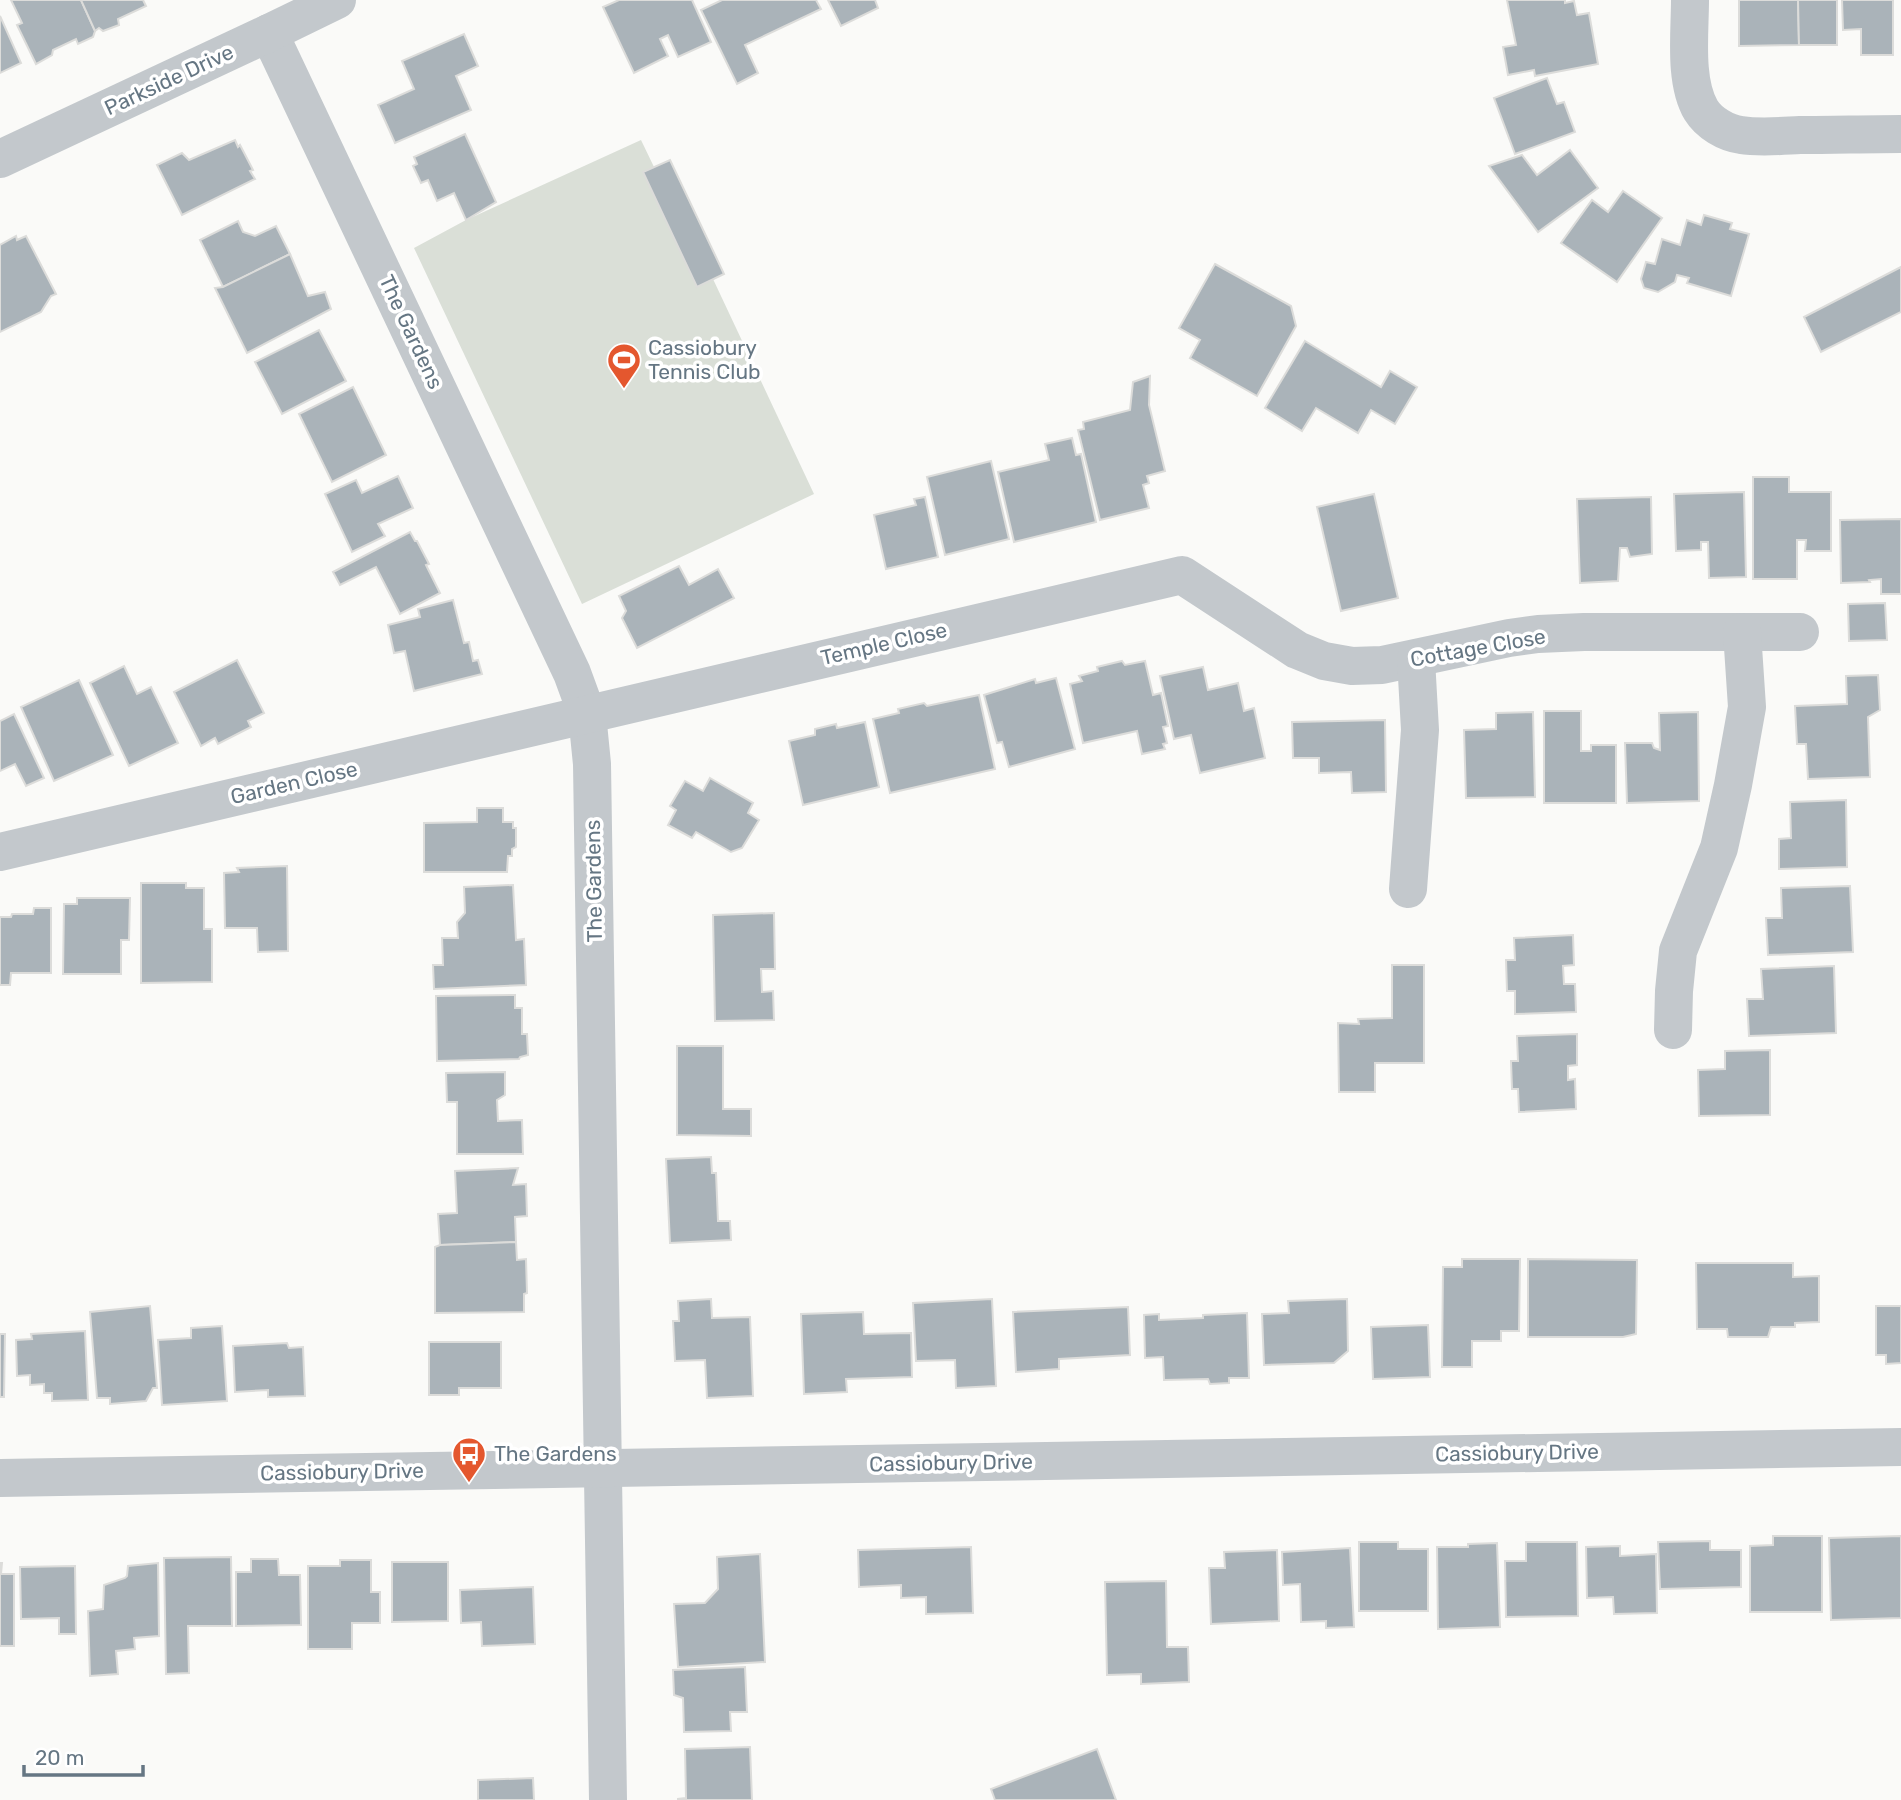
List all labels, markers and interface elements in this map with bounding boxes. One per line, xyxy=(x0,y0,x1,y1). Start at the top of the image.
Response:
street label: Parkside Drive xyxy=(100,39,237,120)
street label: The Gardens xyxy=(374,271,449,393)
place label: Cassiobury Tennis Club xyxy=(648,335,761,384)
sports icon: Cassiobury Tennis Club xyxy=(605,341,643,390)
street label: Temple Close xyxy=(818,617,949,670)
street label: Cottage Close xyxy=(1408,623,1548,672)
street label: Garden Close xyxy=(228,756,360,809)
street label: The Gardens xyxy=(580,819,607,943)
bus stop icon: The Gardens xyxy=(450,1435,488,1484)
street label: Cassiobury Drive xyxy=(1435,1439,1599,1466)
place label: The Gardens xyxy=(494,1441,617,1466)
street label: Cassiobury Drive xyxy=(869,1449,1033,1476)
street label: Cassiobury Drive xyxy=(260,1458,424,1485)
scale bar xyxy=(24,1734,144,1778)
text: 20 m xyxy=(35,1745,84,1770)

